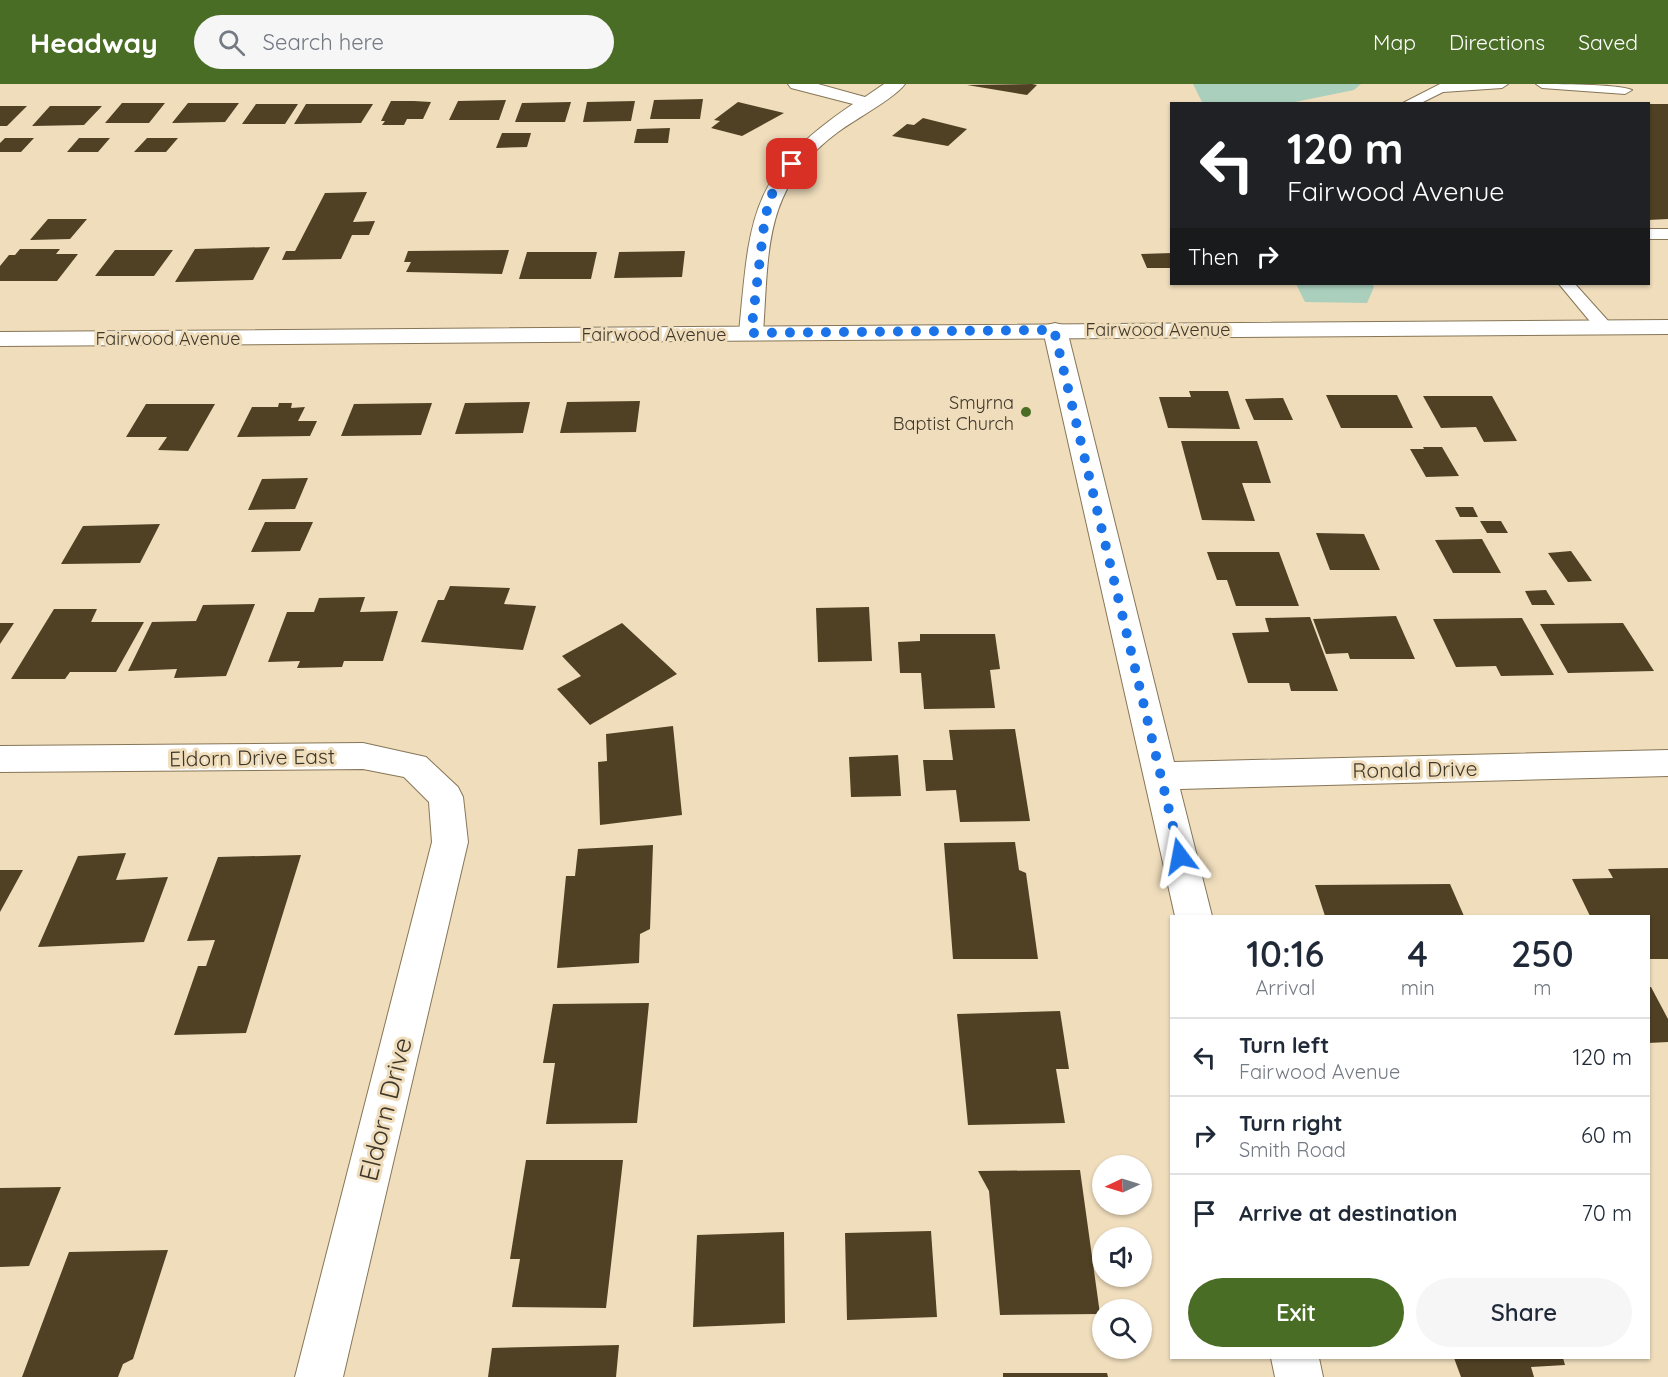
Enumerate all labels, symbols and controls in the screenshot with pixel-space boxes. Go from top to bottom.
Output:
search box [194,15,614,69]
text: Headway [30,25,158,60]
icon: search [215,26,248,59]
text: Search here [263,28,384,56]
text: Map [1373,29,1416,55]
text: Directions [1449,29,1545,55]
text: Saved [1578,29,1638,55]
text: 120 m [1287,122,1404,175]
icon: left [1188,126,1266,204]
pin [766,138,817,189]
icon: arrive [775,147,808,180]
text: Fairwood Avenue [1287,174,1505,208]
icon: right [1251,240,1284,273]
text: Then [1188,243,1239,271]
street label: Fairwood Avenue [1085,318,1231,341]
street label: Fairwood Avenue [581,323,727,346]
street label: Fairwood Avenue [95,327,241,350]
place label: Smyrna Baptist Church [893,391,1014,435]
marker: Smyrna Baptist Church [1019,405,1033,419]
street label: Eldorn Drive East [169,743,335,771]
street label: Ronald Drive [1352,755,1478,783]
position arrow [1148,824,1212,888]
text: 10:16 [1246,931,1324,976]
text: 4 [1407,931,1428,976]
text: 250 [1511,931,1574,976]
text: Arrival [1255,975,1315,1000]
text: min [1401,975,1435,1000]
text: m [1533,975,1551,1000]
text: Turn left [1239,1031,1329,1059]
street label: Eldorn Drive [351,1034,419,1184]
icon: left [1188,1041,1221,1074]
text: 120 m [1573,1043,1632,1071]
text: Fairwood Avenue [1239,1059,1400,1084]
text: Turn right [1239,1109,1343,1137]
icon: right [1188,1119,1221,1152]
text: 60 m [1581,1121,1632,1149]
text: Smith Road [1239,1137,1346,1162]
north arrow [1092,1155,1152,1215]
map controls [1092,1155,1152,1359]
icon: arrive [1188,1197,1221,1230]
text: Arrive at destination [1239,1199,1457,1227]
text: 70 m [1582,1199,1632,1227]
button: sound [1092,1227,1152,1287]
button: Exit [1188,1278,1404,1347]
button: Share [1416,1278,1632,1347]
button: search [1092,1299,1152,1359]

